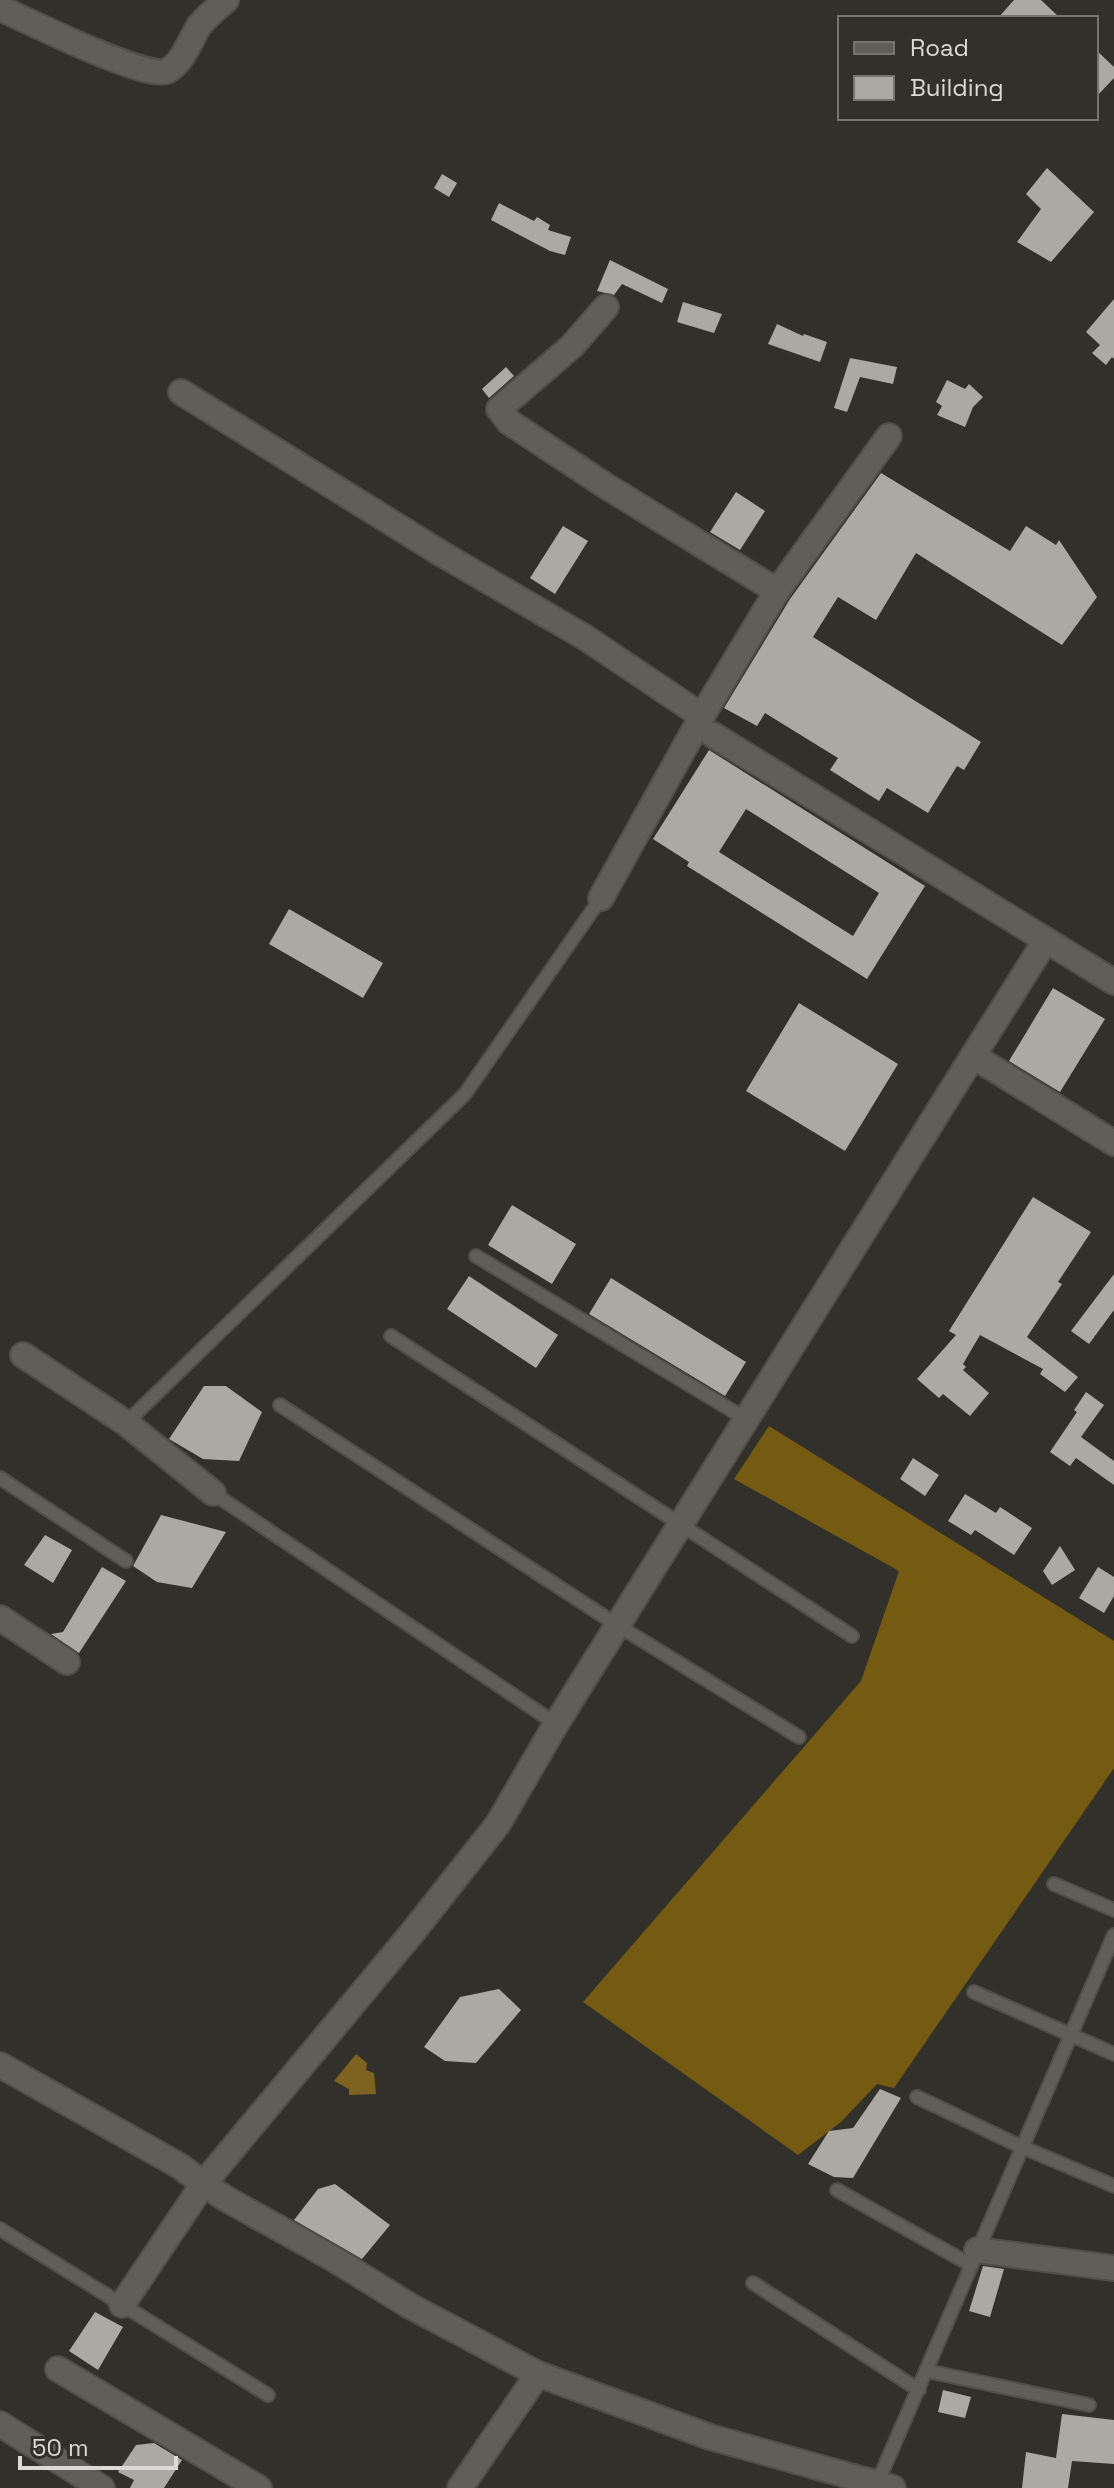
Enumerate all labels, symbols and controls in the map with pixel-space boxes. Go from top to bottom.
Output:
legend [838,16,1098,120]
text: Road [910,32,969,63]
text: Building [910,72,1004,103]
scale bar [20,2420,176,2470]
text: 50 m [32,2432,89,2463]

